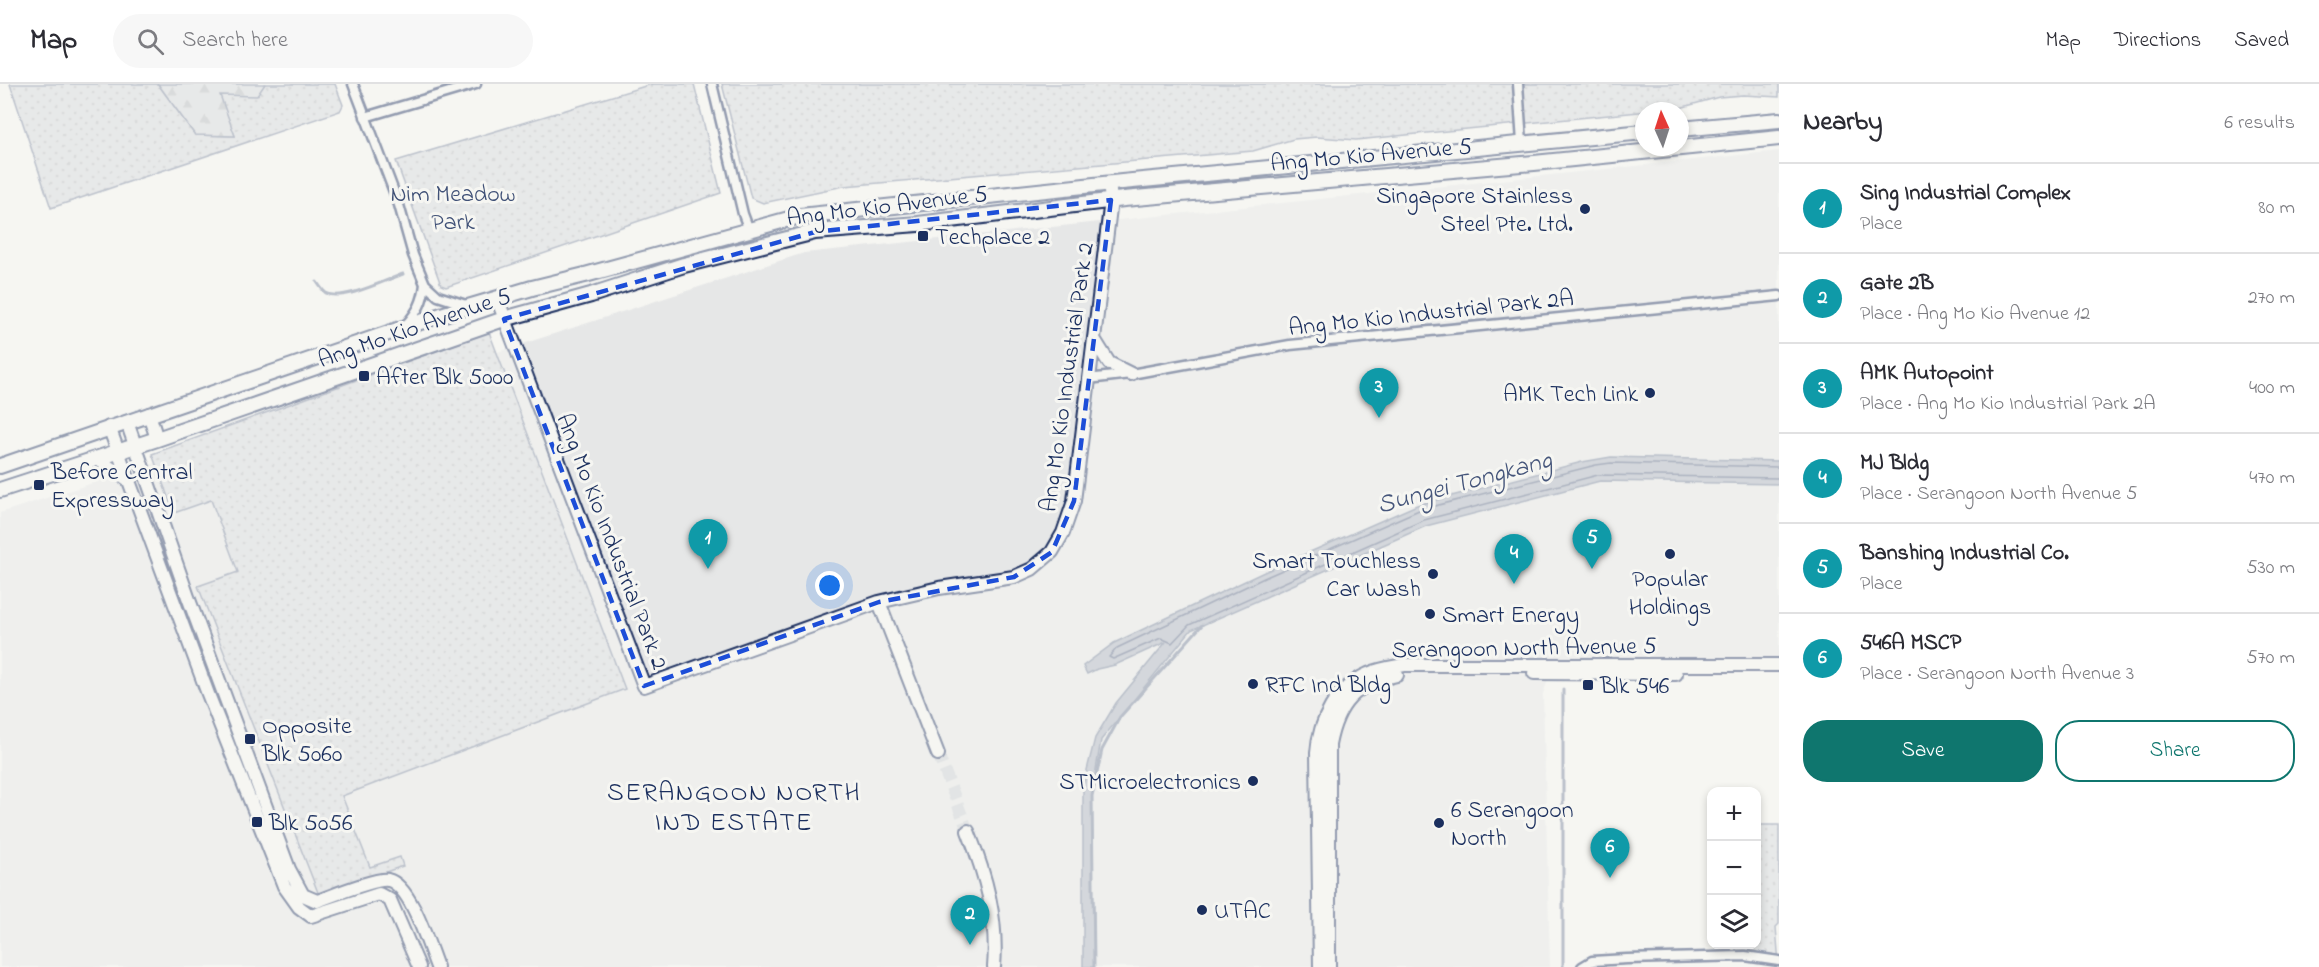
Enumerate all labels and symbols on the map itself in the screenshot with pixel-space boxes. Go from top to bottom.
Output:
north arrow [1635,102,1689,156]
street label: Ang Mo Kio Avenue 5 [1269,130,1474,183]
park label: Nim Meadow Park [390,178,516,241]
street label: Ang Mo Kio Avenue 5 [785,178,990,237]
place label: Singapore Stainless Steel Pte. Ltd. [1376,180,1573,243]
marker: Singapore Stainless Steel Pte. Ltd. [1578,202,1592,216]
place label: Techplace 2 [935,221,1050,256]
marker: Techplace 2 [916,229,930,243]
street label: Ang Mo Kio Industrial Park 2 [1032,240,1105,514]
street label: Ang Mo Kio Avenue 5 [313,280,516,379]
street label: Ang Mo Kio Industrial Park 2A [1287,282,1576,347]
place label: After Blk 5000 [376,361,513,396]
pin: 3 [1360,368,1398,418]
marker: After Blk 5000 [357,369,371,383]
place label: AMK Tech Link [1503,378,1638,413]
marker: AMK Tech Link [1643,386,1657,400]
street label: Ang Mo Kio Industrial Park 2 [546,409,676,675]
water label: Sungei Tongkang [1373,442,1558,525]
place label: Before Central Expressway [50,456,193,520]
marker: Before Central Expressway [32,478,46,492]
pin: 1 [688,520,728,569]
pin: 5 [1572,520,1612,569]
pin: 4 [1494,534,1534,584]
place label: Smart Touchless Car Wash [1252,545,1421,608]
marker: Popular Holdings [1663,547,1677,561]
place label: Popular Holdings [1629,563,1711,626]
marker: Smart Touchless Car Wash [1426,567,1440,581]
your location [815,571,844,600]
place label: Smart Energy [1442,599,1579,635]
marker: Smart Energy [1423,607,1437,621]
street label: Serangoon North Avenue 5 [1391,630,1657,669]
place label: RFC Ind Bldg [1265,669,1391,704]
place label: Blk 546 [1599,670,1670,705]
marker: RFC Ind Bldg [1246,677,1260,691]
marker: Blk 546 [1581,678,1595,692]
place label: Opposite Blk 5060 [261,710,352,773]
marker: Opposite Blk 5060 [243,732,257,746]
place label: STMicroelectronics [1059,766,1241,801]
marker: STMicroelectronics [1246,774,1260,788]
district label: SERANGOON NORTH IND ESTATE [607,775,861,843]
place label: 6 Serangoon North [1451,794,1574,857]
place label: Blk 5056 [268,807,353,842]
marker: Blk 5056 [250,815,264,829]
marker: 6 Serangoon North [1432,816,1446,830]
pin: 6 [1590,828,1630,878]
place label: UTAC [1214,895,1271,930]
pin: 2 [950,896,990,945]
marker: UTAC [1195,903,1209,917]

